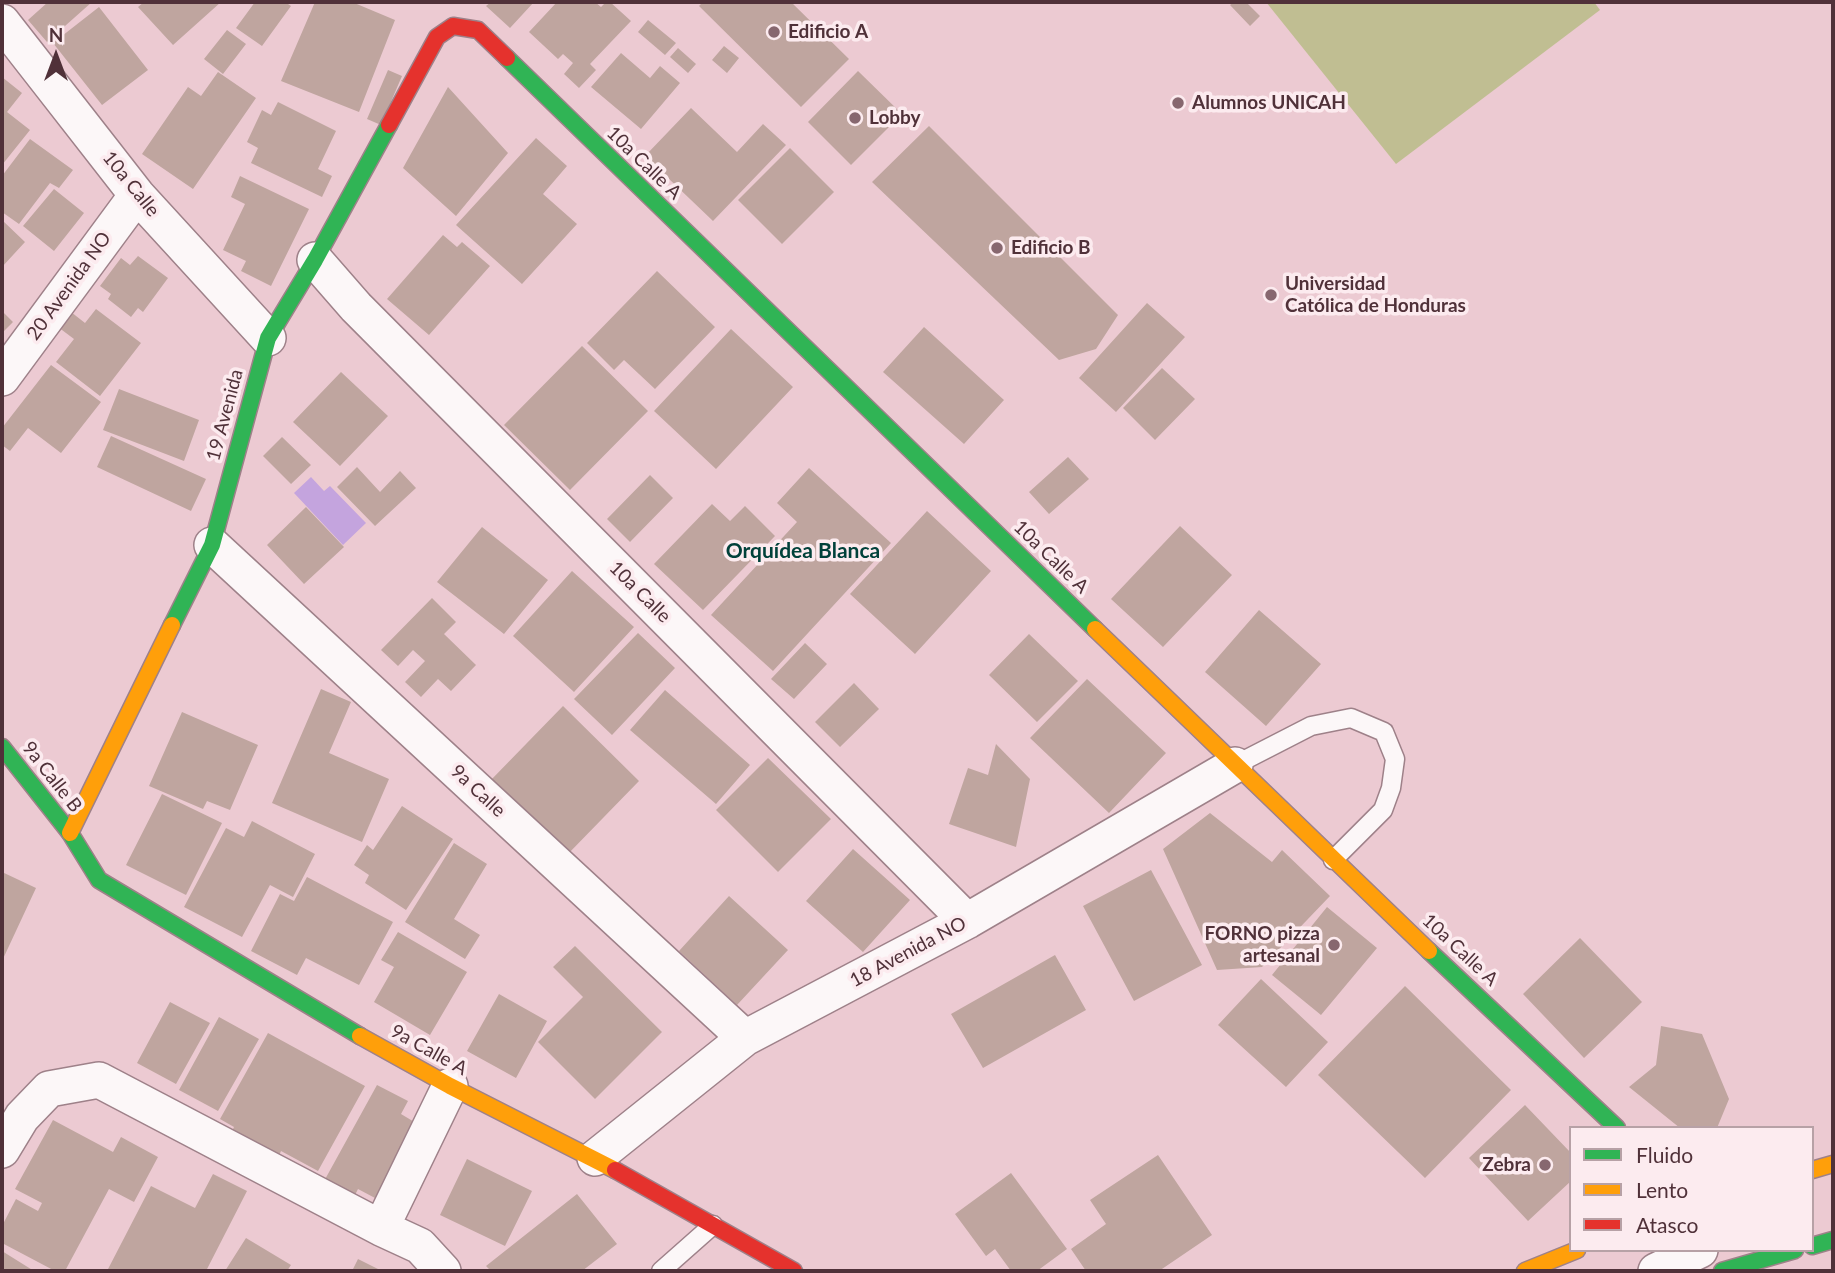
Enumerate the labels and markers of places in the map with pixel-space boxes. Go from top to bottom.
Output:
place label: Edificio A [788,21,868,43]
marker: Edificio A [766,24,782,40]
place label: Alumnos UNICAH [1192,92,1346,114]
marker: Alumnos UNICAH [1170,95,1186,111]
place label: Lobby [869,107,921,129]
marker: Lobby [847,110,863,126]
place label: Edificio B [1011,237,1091,259]
marker: Edificio B [989,240,1005,256]
place label: Universidad Católica de Honduras [1285,273,1466,317]
marker: Universidad Católica de Honduras [1263,287,1279,303]
place label: FORNO pizza artesanal [1204,923,1320,967]
marker: FORNO pizza artesanal [1326,937,1342,953]
place label: Zebra [1482,1154,1531,1176]
marker: Zebra [1537,1157,1553,1173]

